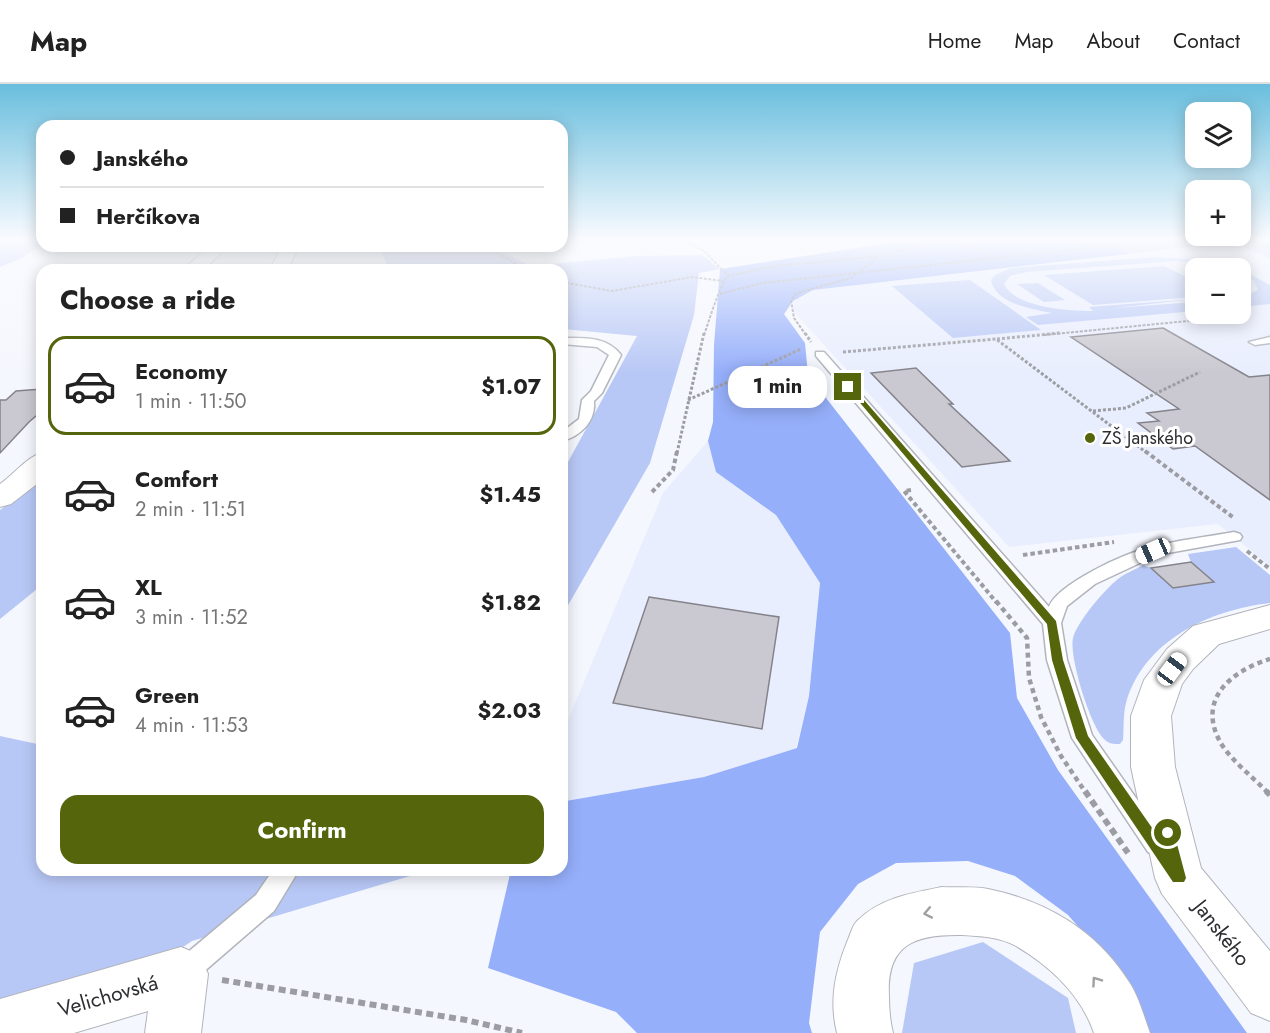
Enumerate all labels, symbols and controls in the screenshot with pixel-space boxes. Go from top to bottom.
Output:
text: Map [30,21,87,62]
text: Home [928,26,981,56]
text: Map [1014,26,1054,56]
text: About [1087,26,1140,56]
text: Contact [1173,26,1240,56]
map controls [1185,102,1251,324]
button: layers [1185,102,1251,168]
text: Janského [96,142,188,174]
button: + [1185,180,1251,246]
text: Herčíkova [96,200,200,232]
button: − [1185,258,1251,324]
text: Choose a ride [60,280,235,319]
text: Economy [135,355,227,387]
icon: car [63,359,117,413]
callout: 1 min [728,366,827,408]
text: $1.07 [481,370,541,402]
text: 1 min [753,372,802,401]
route end [834,373,861,400]
text: 1 min · 11:50 [135,387,247,416]
place label: ZŠ Janského [1102,425,1193,451]
marker: ZŠ Janského [1083,431,1097,445]
text: Comfort [135,463,218,495]
icon: car [63,467,117,521]
text: $1.45 [479,478,541,510]
text: 2 min · 11:51 [135,495,246,524]
car [1133,535,1173,567]
text: XL [135,571,162,603]
icon: car [63,575,117,629]
text: $1.82 [481,586,541,618]
text: 3 min · 11:52 [135,603,248,632]
car [1154,649,1190,689]
text: Green [135,679,199,711]
icon: car [63,683,117,737]
text: $2.03 [478,694,541,726]
text: 4 min · 11:53 [135,711,248,740]
button: Confirm [60,795,544,864]
route start [1154,819,1181,846]
street label: Janského [1185,891,1257,973]
one-way arrow [923,906,933,919]
street label: Velichovská [55,967,161,1025]
one-way arrow [1092,977,1103,988]

